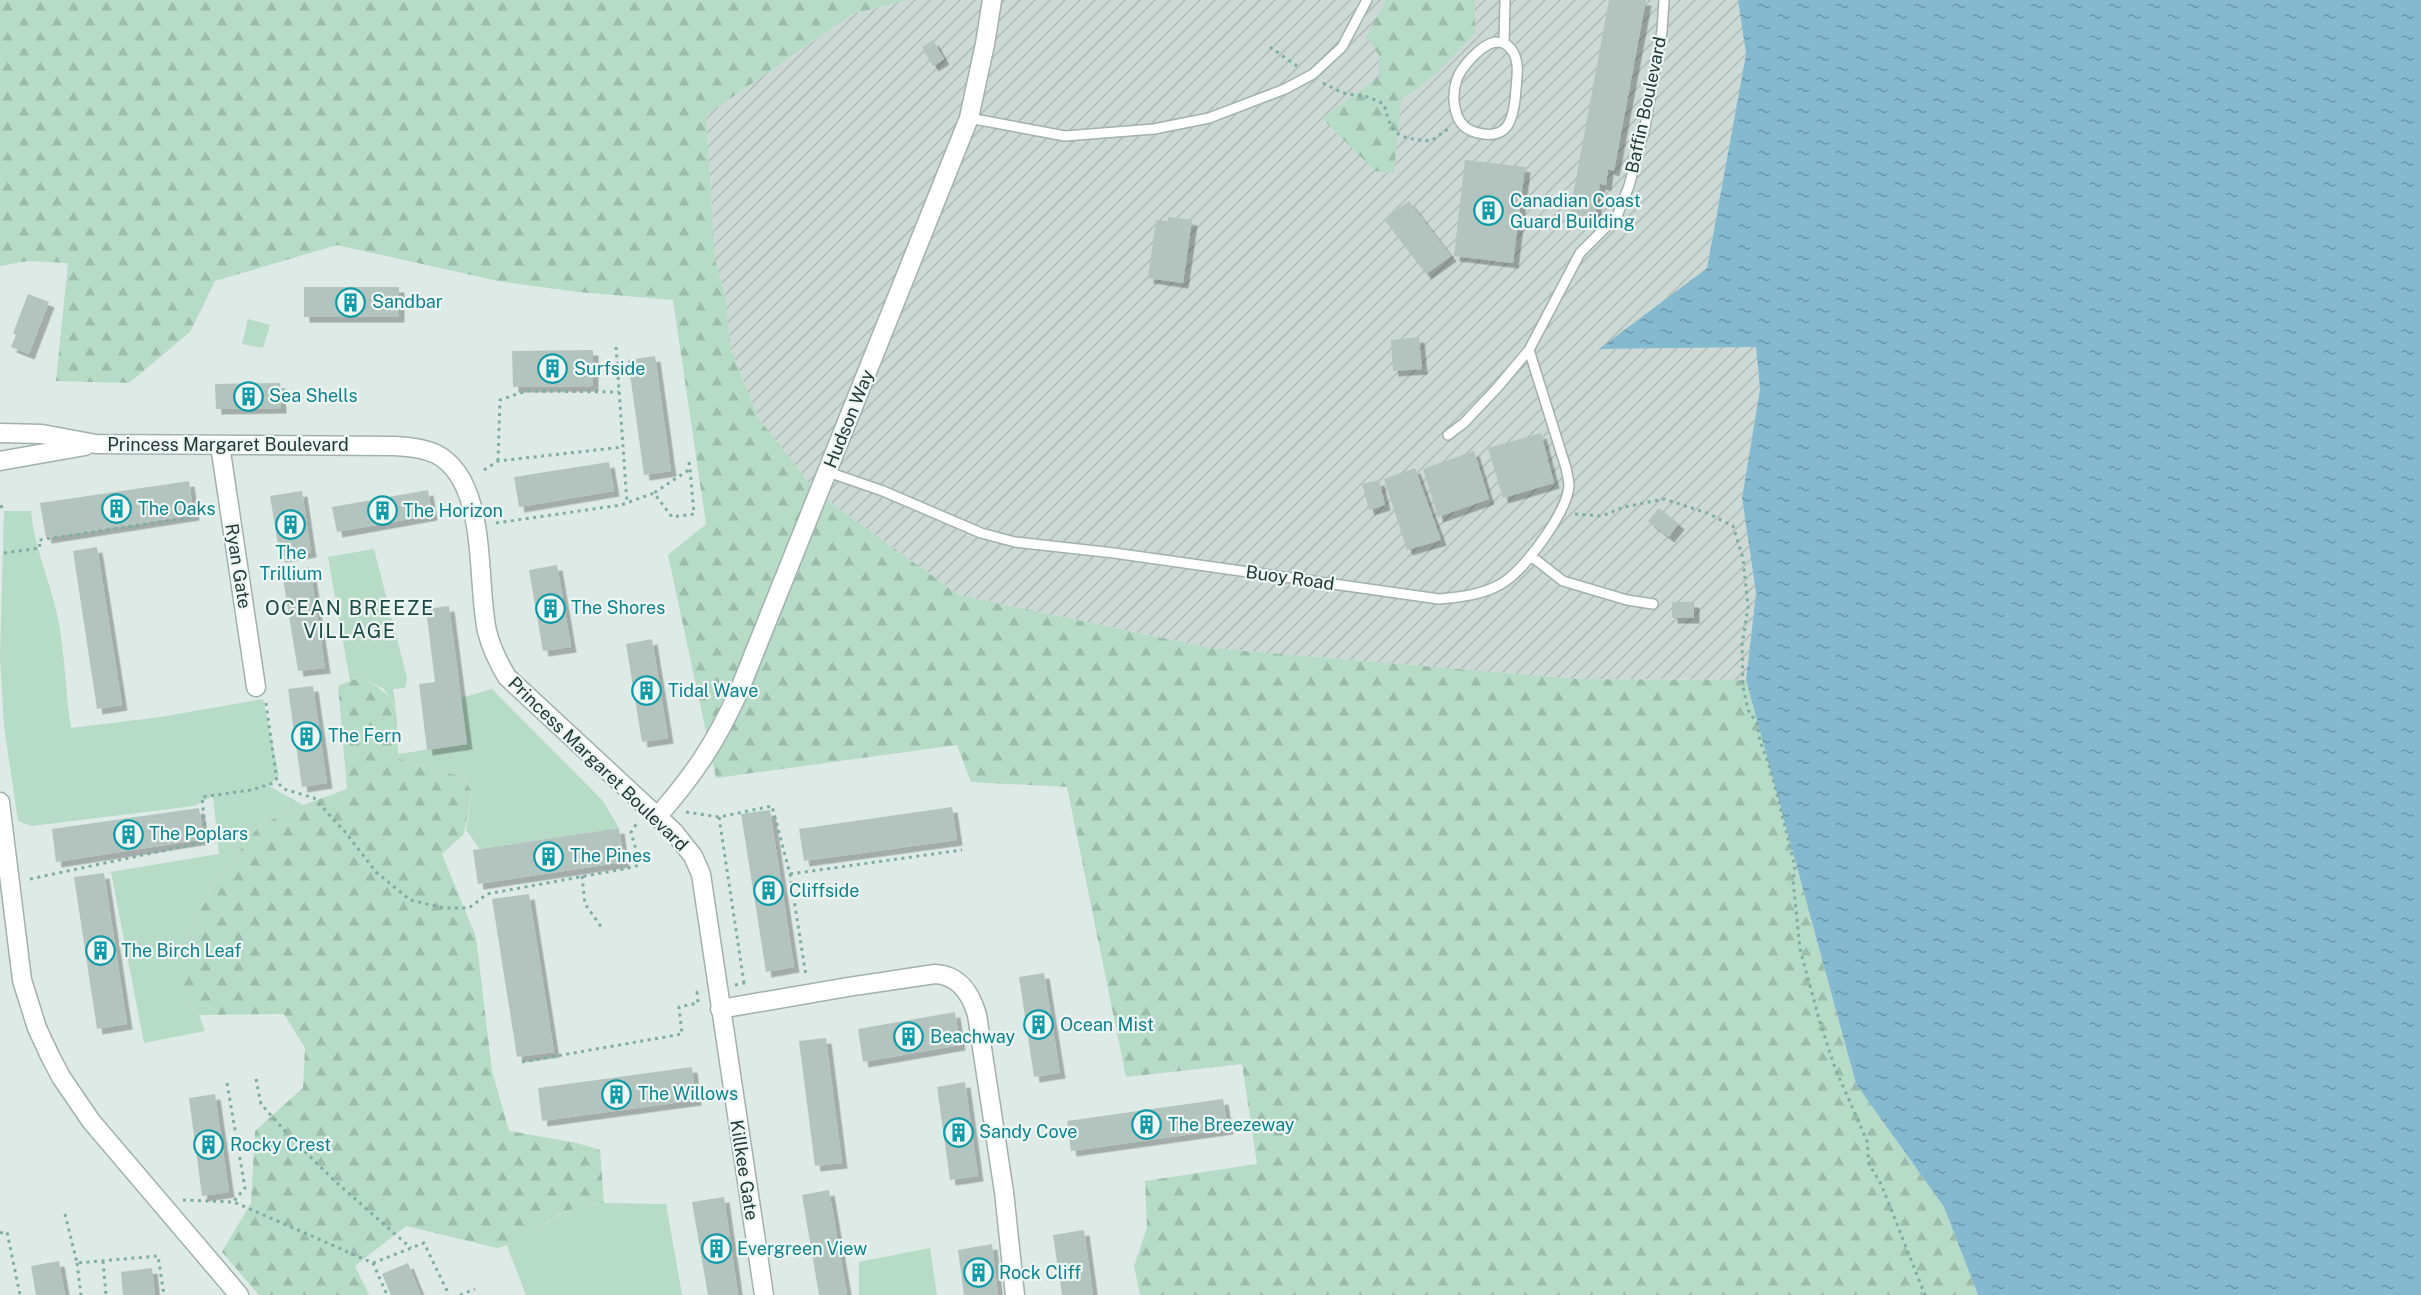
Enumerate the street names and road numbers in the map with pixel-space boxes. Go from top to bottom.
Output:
street label: Baffin Boulevard [1621,35,1670,175]
street label: Hudson Way [819,366,878,471]
street label: Princess Margaret Boulevard [107,434,349,455]
street label: Ryan Gate [221,522,256,610]
street label: Buoy Road [1244,561,1336,594]
street label: Princess Margaret Boulevard [504,672,693,855]
street label: Killkee Gate [726,1118,763,1222]

